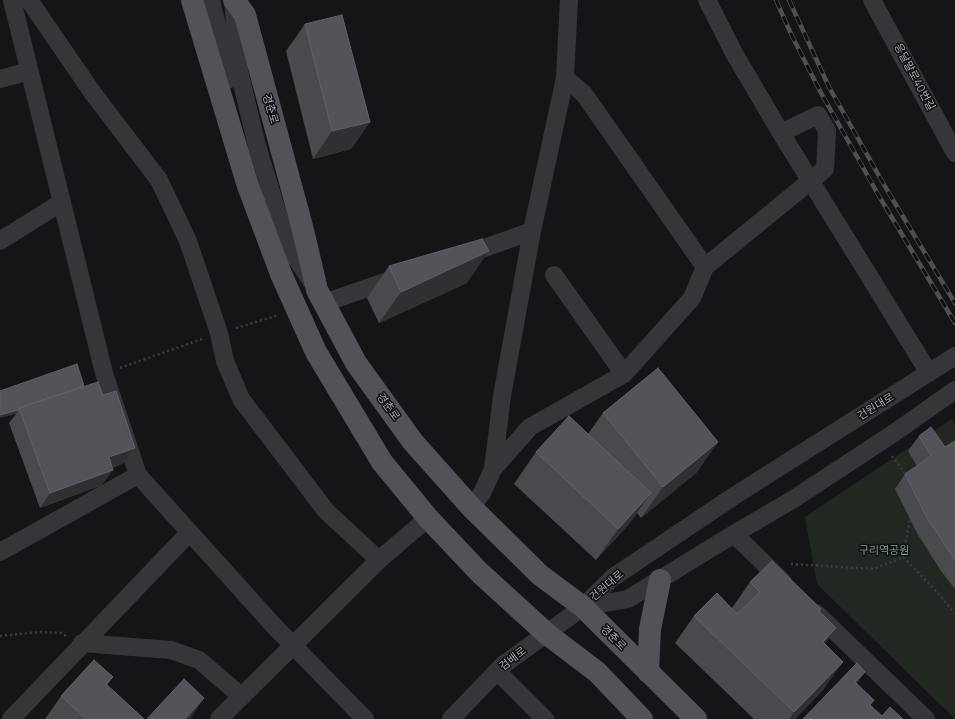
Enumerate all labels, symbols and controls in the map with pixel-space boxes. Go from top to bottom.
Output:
street label: 응달말로40번길 [891,41,937,113]
street label: 경춘로 [259,93,281,125]
street label: 경춘로 [374,391,402,423]
street label: 건원대로 [855,391,897,423]
park label: 구리역공원 [859,544,909,558]
street label: 건원대로 [587,568,627,604]
street label: 경춘로 [598,623,628,653]
street label: 검배로 [497,644,529,674]

